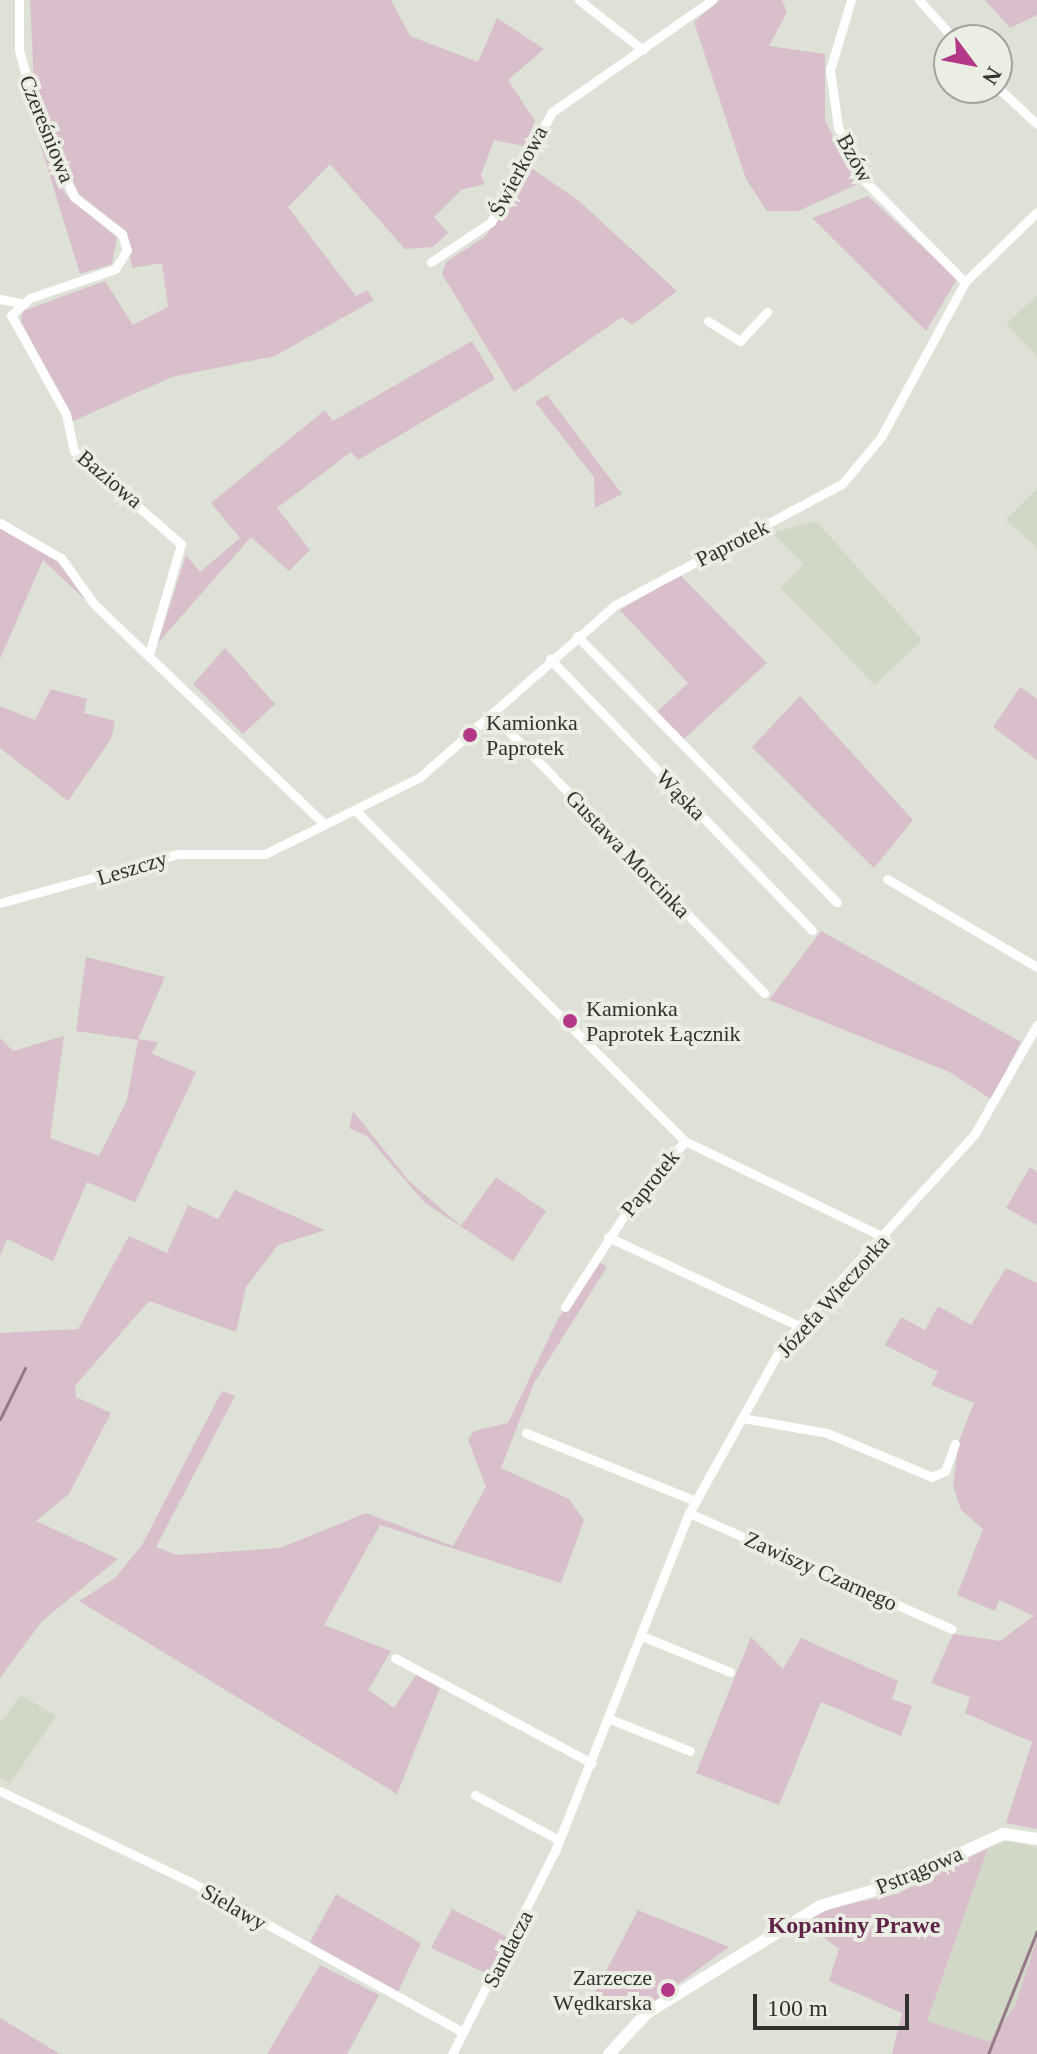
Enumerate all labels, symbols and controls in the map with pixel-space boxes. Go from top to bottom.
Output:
north arrow [933,24,1013,104]
text: N [977,63,1007,89]
street label: Czereśniowa [13,71,81,187]
street label: Świerkowa [483,121,553,221]
street label: Bzów [831,129,879,187]
street label: Baziowa [72,444,148,514]
street label: Paprotek [691,513,773,573]
place label: Kamionka Paprotek [486,709,578,760]
marker: Kamionka Paprotek [461,726,479,744]
street label: Wąska [651,764,711,826]
street label: Gustawa Morcinka [560,784,696,924]
street label: Leszczy [94,845,170,891]
place label: Kamionka Paprotek Łącznik [586,995,741,1046]
marker: Kamionka Paprotek Łącznik [561,1012,579,1030]
street label: Paprotek [615,1144,685,1222]
street label: Józefa Wieczorka [771,1229,895,1363]
street label: Zawiszy Czarnego [741,1526,901,1616]
street label: Pstrągowa [872,1840,966,1900]
street label: Sielawy [197,1878,271,1936]
street label: Sandacza [477,1906,539,1992]
district label: Kopaniny Prawe [768,1912,940,1940]
place label: Zarzecze Wędkarska [553,1964,652,2016]
scale bar [757,1978,913,2028]
marker: Zarzecze Wędkarska [659,1981,677,1999]
text: 100 m [767,1995,828,2021]

